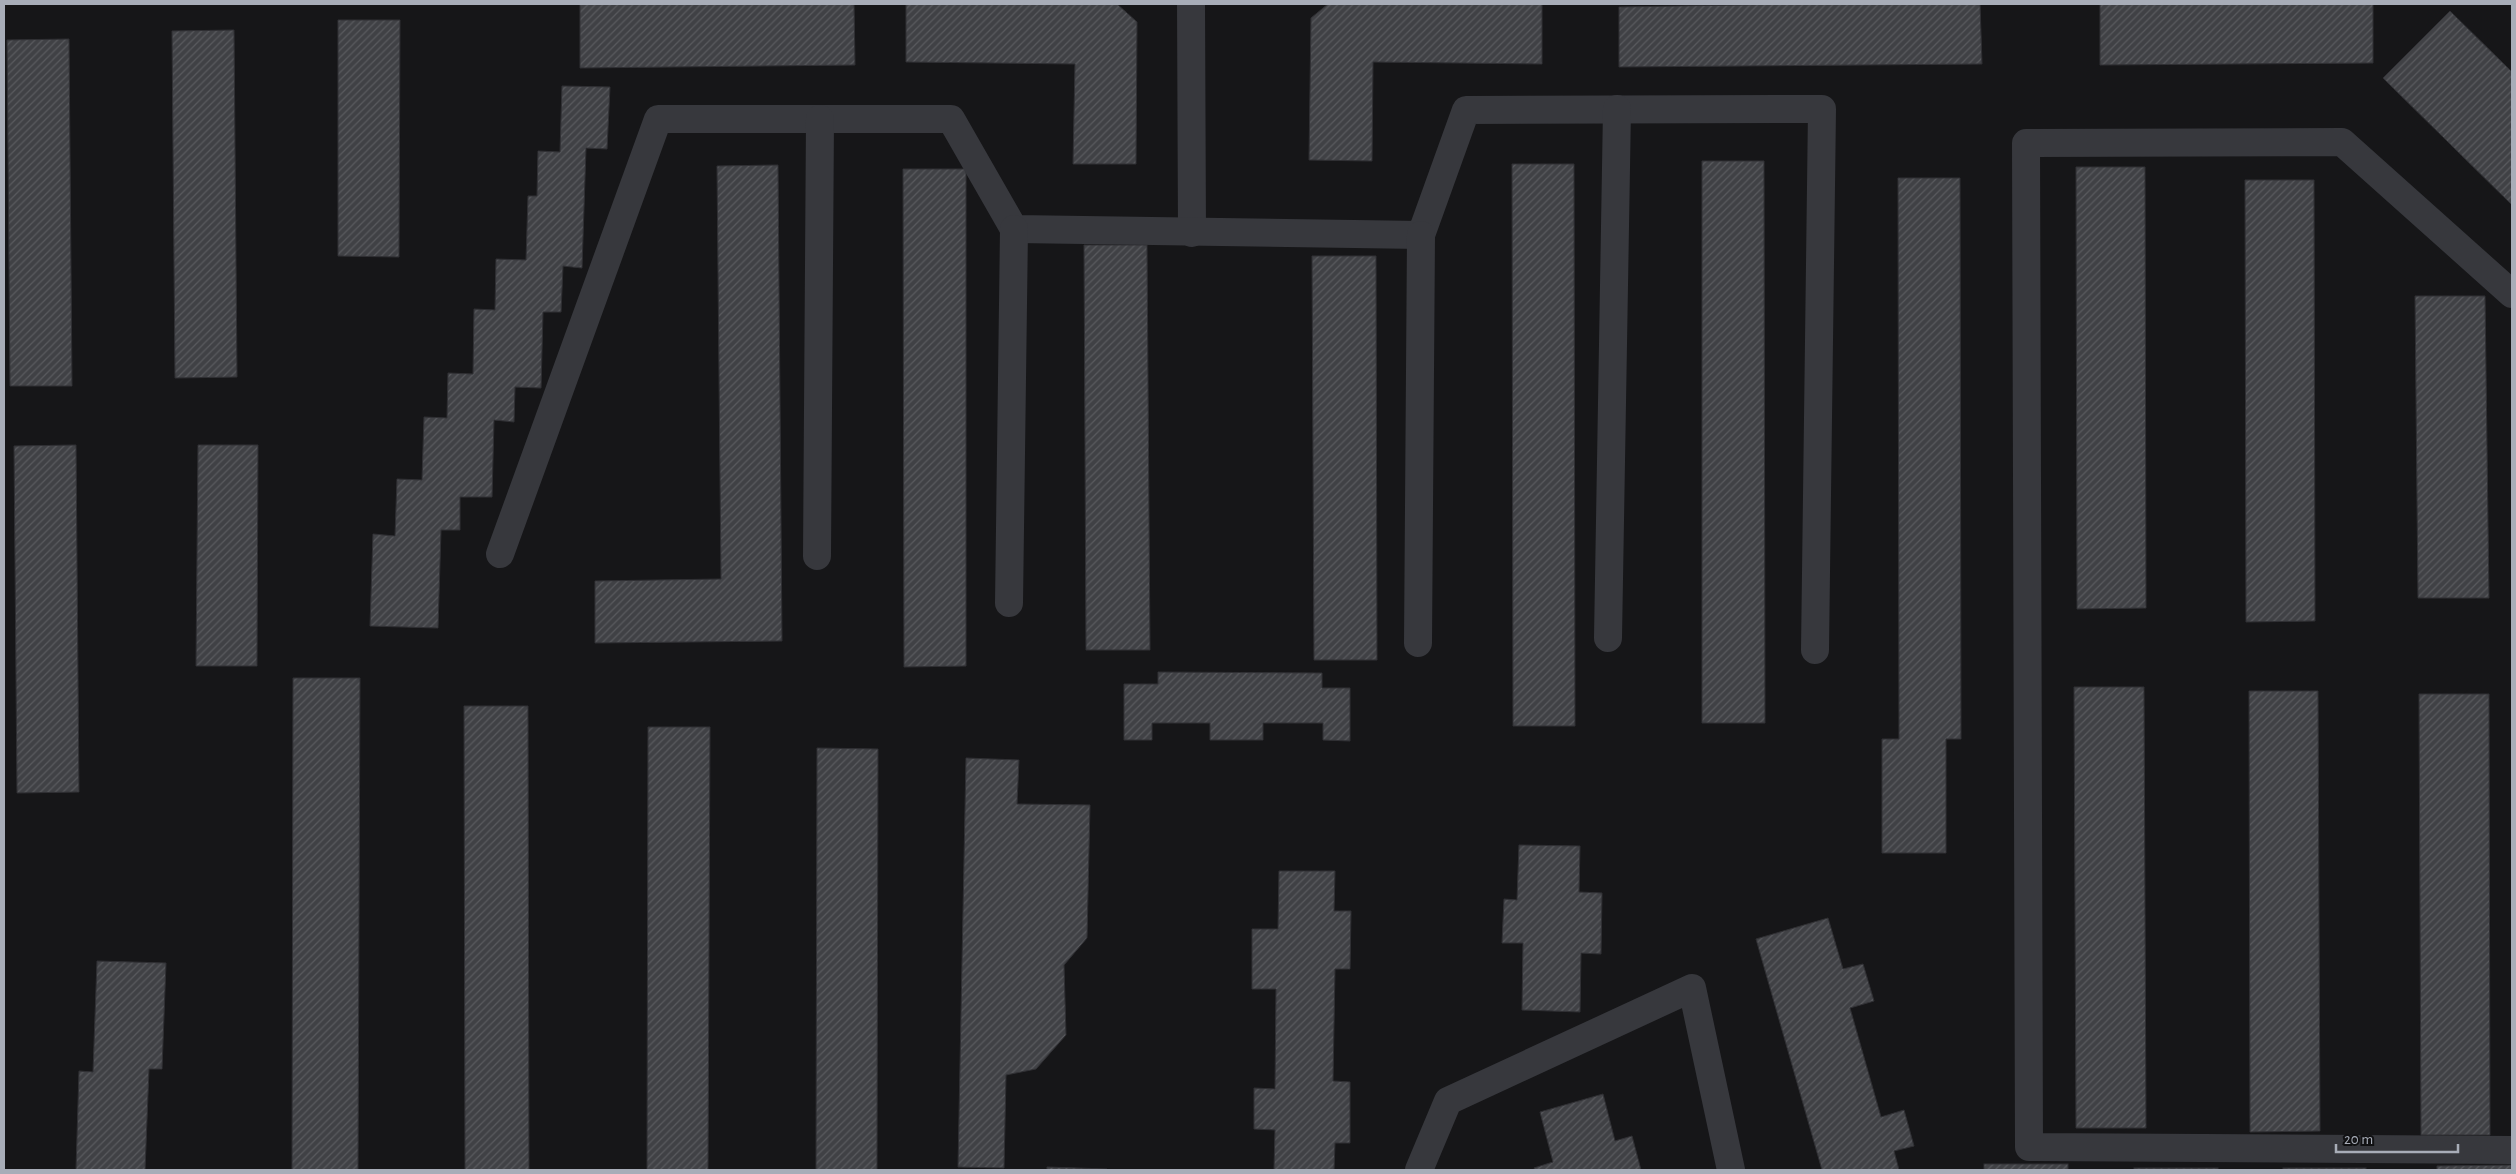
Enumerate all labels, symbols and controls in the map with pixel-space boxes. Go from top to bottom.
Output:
scale bar [2336,1122,2458,1154]
text: 20 m [2344,1132,2373,1147]

